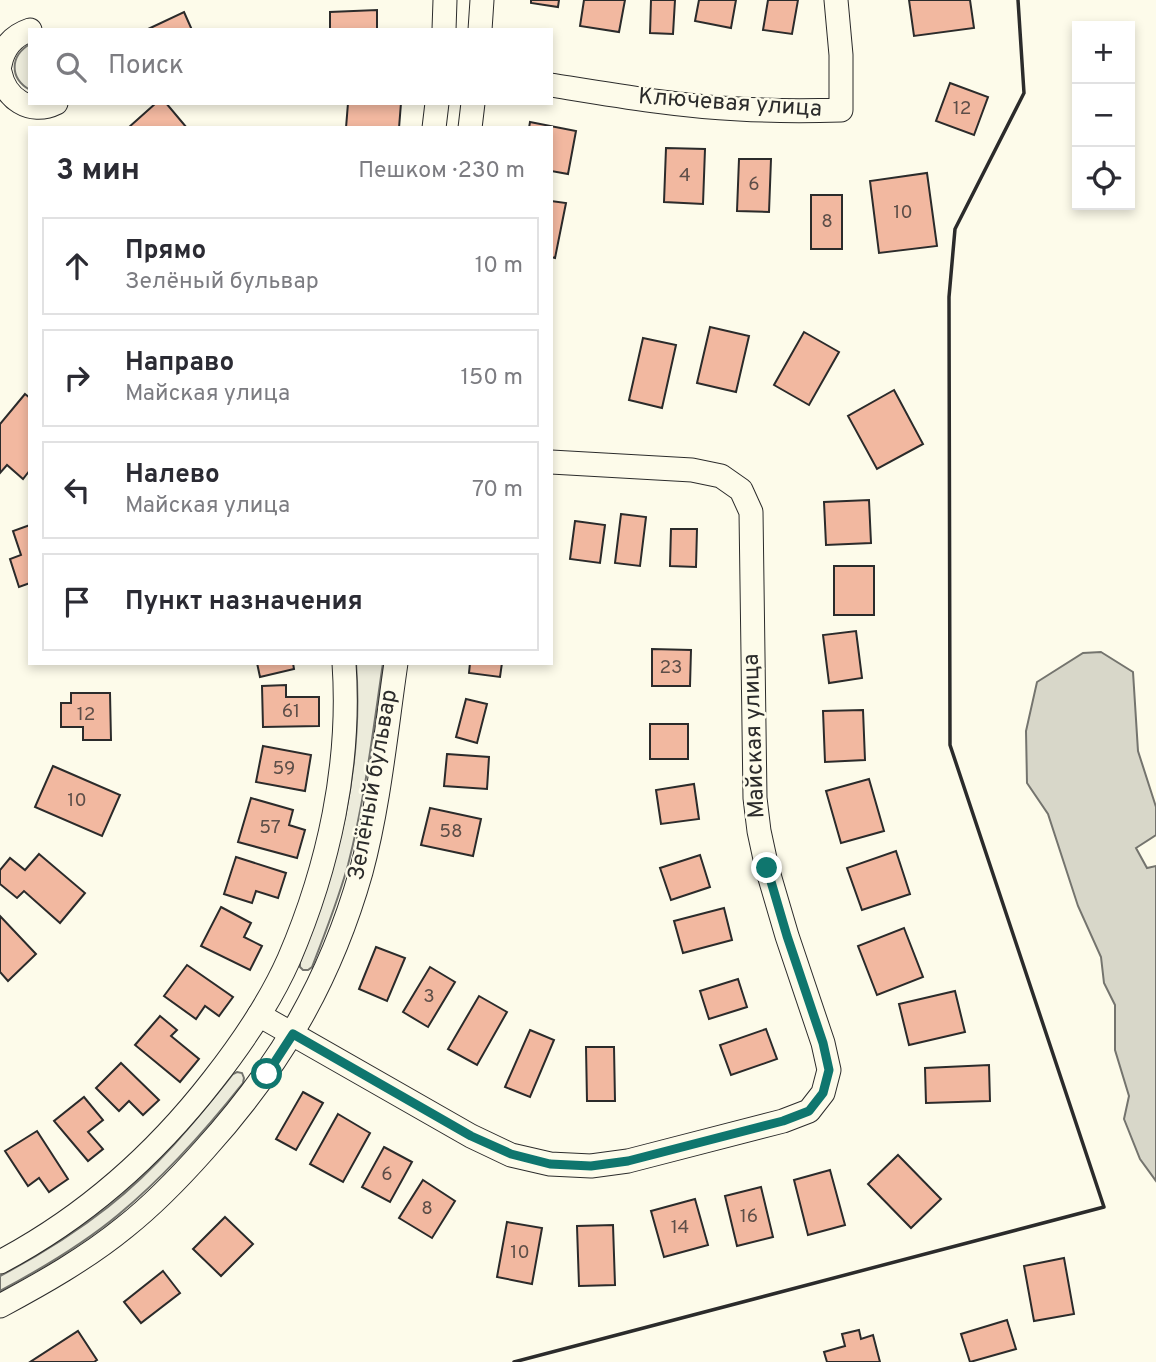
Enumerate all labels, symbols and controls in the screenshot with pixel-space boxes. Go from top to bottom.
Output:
map controls [1072,21,1135,210]
button: + [1072,21,1135,84]
search box [28,28,553,105]
icon: search [52,48,90,86]
text: Поиск [108,50,184,83]
street label: Ключевая улица [637,83,823,125]
button: − [1072,84,1135,147]
house number: 12 [953,97,971,121]
button: locate [1072,147,1135,210]
text: 3 мин [56,153,140,190]
text: Пешком · 230 m [358,157,525,186]
house number: 4 [679,164,691,188]
house number: 6 [748,173,760,197]
house number: 10 [893,201,913,225]
house number: 8 [821,210,833,234]
text: Прямо [125,235,206,268]
icon: ahead [58,247,96,285]
text: 10 m [475,252,523,281]
text: Зелёный бульвар [125,268,319,297]
text: Направо [125,347,234,380]
icon: right [58,359,96,397]
text: 150 m [461,364,523,393]
text: Майская улица [125,380,290,409]
text: Налево [125,459,220,492]
icon: left [58,471,96,509]
text: 70 m [472,476,523,505]
text: Майская улица [125,492,290,521]
icon: arrive [58,583,96,621]
text: Пункт назначения [125,586,363,619]
street label: Майская улица [738,653,772,819]
house number: 23 [659,656,683,680]
street label: Зелёный бульвар [343,687,405,883]
house number: 61 [282,700,300,724]
house number: 12 [77,703,95,727]
house number: 59 [273,757,295,781]
house number: 10 [67,789,87,813]
house number: 57 [259,816,281,840]
house number: 58 [439,820,463,844]
route end [751,852,782,883]
house number: 3 [423,985,435,1009]
route start [251,1058,282,1089]
house number: 6 [381,1163,393,1187]
house number: 8 [421,1197,433,1221]
house number: 16 [740,1205,758,1229]
house number: 14 [671,1216,689,1240]
house number: 10 [510,1241,530,1265]

